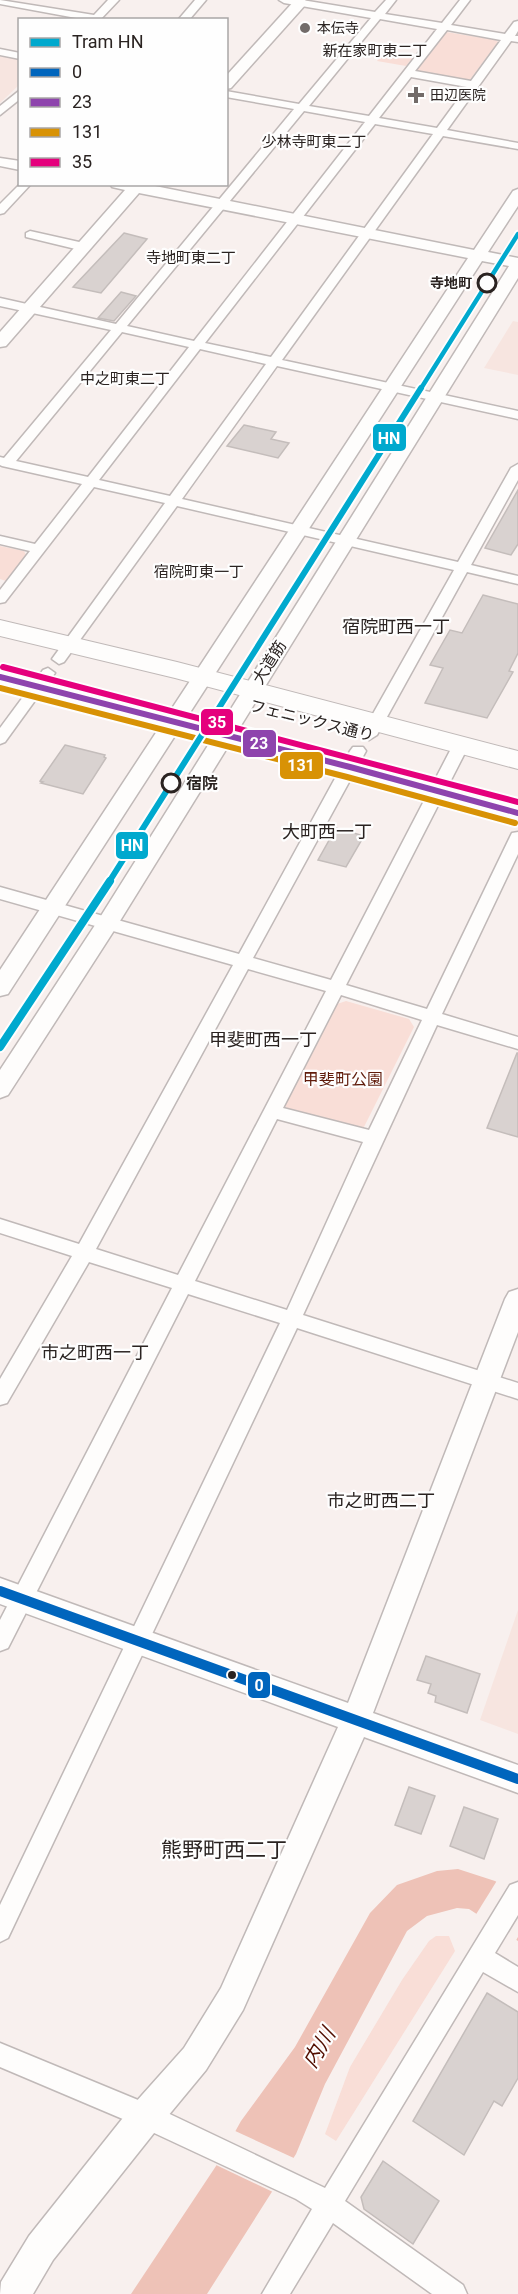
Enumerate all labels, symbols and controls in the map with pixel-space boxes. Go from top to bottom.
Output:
legend [18,18,228,186]
place label: 本伝寺 [317,20,359,36]
marker: 本伝寺 [298,21,312,35]
text: Tram HN [72,31,144,52]
district label: 新在家町東二丁 [322,42,428,60]
text: 0 [72,61,82,82]
marker: 田辺医院 [407,86,425,104]
place label: 田辺医院 [430,87,486,103]
text: 23 [72,91,92,112]
text: 131 [72,121,102,142]
district label: 少林寺町東二丁 [261,133,367,151]
text: 35 [72,151,92,172]
district label: 寺地町東二丁 [146,249,236,267]
marker: 寺地町 [477,273,497,293]
place label: 寺地町 [430,275,472,291]
district label: 中之町東二丁 [80,370,170,388]
line badge: HN [372,423,407,452]
text: HN [378,429,400,448]
district label: 宿院町東一丁 [154,563,244,581]
district label: 宿院町西一丁 [342,616,450,637]
street label: 大道筋 [249,637,290,688]
street label: フェニックス通り [248,696,376,745]
line badge: 35 [200,708,234,736]
text: 35 [208,713,226,732]
line badge: 23 [242,729,277,758]
text: 23 [250,734,268,753]
line badge: 131 [279,751,324,780]
text: 131 [287,756,315,775]
marker: 宿院 [161,773,181,793]
place label: 宿院 [186,774,218,793]
district label: 大町西一丁 [282,821,372,842]
line badge: HN [115,831,149,860]
text: HN [121,836,143,855]
district label: 甲斐町西一丁 [209,1029,317,1050]
park label: 甲斐町公園 [303,1070,383,1089]
district label: 市之町西一丁 [41,1342,149,1363]
district label: 市之町西二丁 [327,1490,435,1511]
unlabelled marker [226,1669,238,1681]
line badge: 0 [247,1671,271,1699]
text: 0 [254,1676,264,1695]
district label: 熊野町西二丁 [161,1838,287,1862]
water label: 内川 [298,2022,341,2072]

